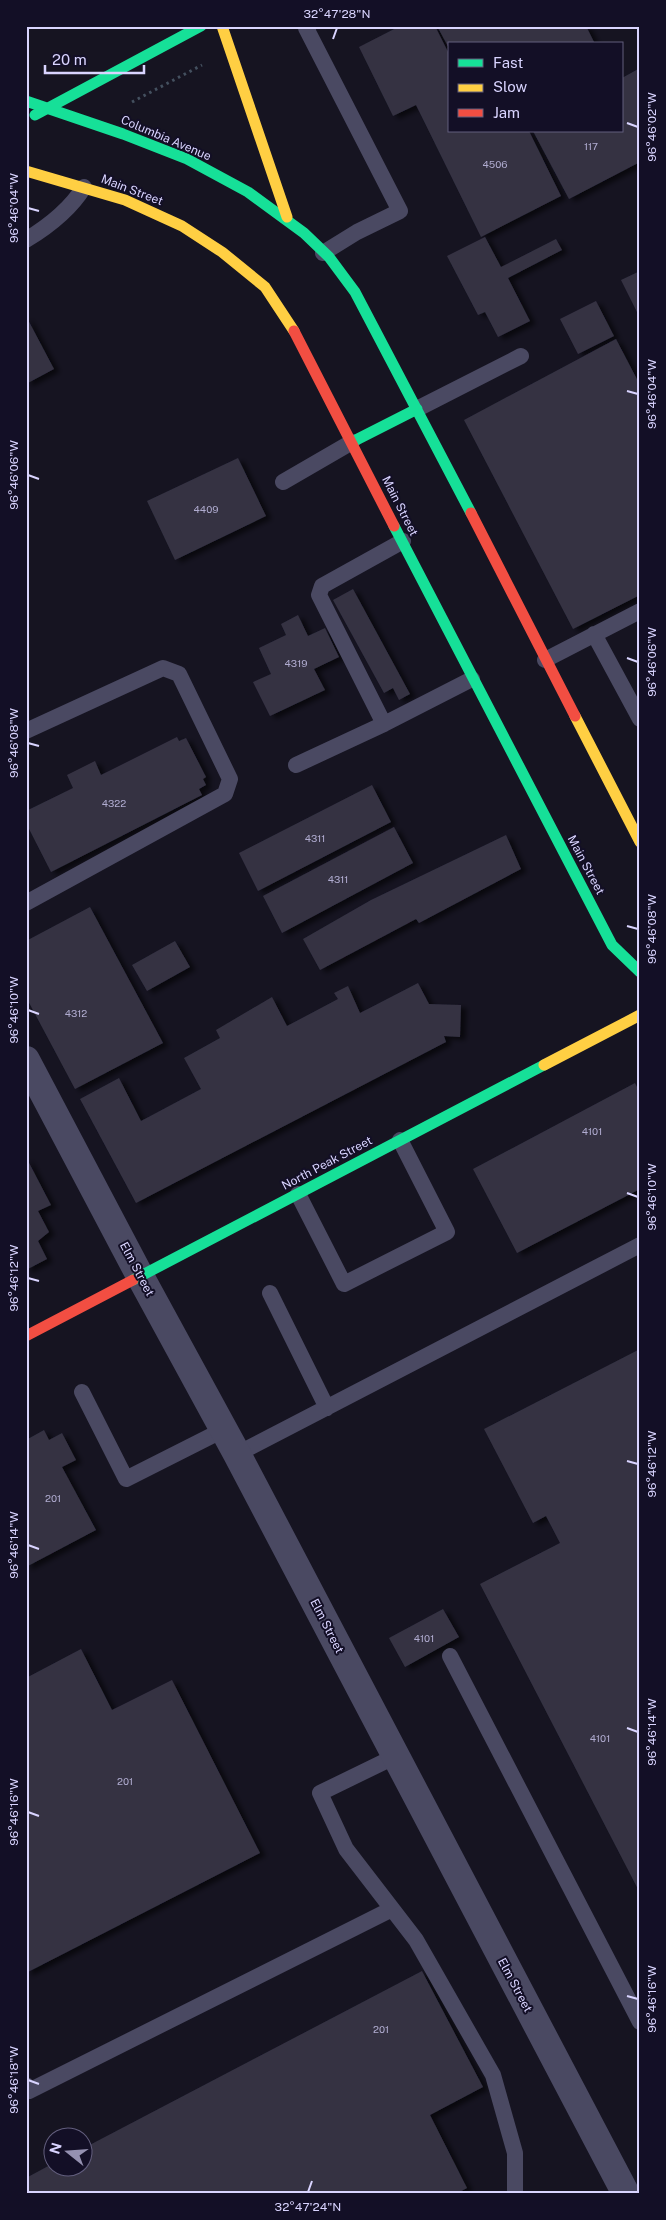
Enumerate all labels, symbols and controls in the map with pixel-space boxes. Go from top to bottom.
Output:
text: 32°47'28"N [303,7,371,21]
scale bar [45,42,144,74]
legend [448,42,624,132]
text: 20 m [52,51,87,68]
text: Fast [493,54,523,71]
text: Slow [493,78,528,95]
text: 96°46'02"W [645,92,659,162]
text: Jam [493,104,520,121]
street label: Columbia Avenue [119,113,213,163]
house number: 117 [584,140,598,152]
house number: 4506 [483,158,507,170]
street label: Main Street [99,172,165,208]
text: 96°46'04"W [7,173,21,243]
text: 96°46'04"W [645,359,659,429]
text: 96°46'06"W [7,440,21,510]
street label: Main Street [379,474,421,538]
house number: 4409 [194,503,218,515]
text: 96°46'06"W [645,627,659,697]
house number: 4319 [285,657,307,669]
text: 96°46'08"W [7,707,21,778]
house number: 4322 [102,797,126,809]
house number: 4311 [305,832,325,844]
street label: Main Street [565,833,608,897]
house number: 4311 [328,873,348,885]
text: 96°46'08"W [645,893,659,964]
text: 96°46'10"W [7,976,21,1044]
house number: 4312 [65,1007,87,1019]
house number: 4101 [582,1125,602,1137]
street label: North Peak Street [279,1133,375,1193]
text: 96°46'10"W [645,1163,659,1231]
street label: Elm Street [117,1240,157,1299]
text: 96°46'12"W [7,1244,21,1312]
text: 96°46'12"W [645,1430,659,1498]
house number: 201 [45,1492,61,1504]
text: 96°46'14"W [7,1511,21,1579]
street label: Elm Street [307,1596,347,1656]
house number: 4101 [414,1632,434,1644]
text: 96°46'14"W [645,1698,659,1766]
house number: 4101 [590,1732,610,1744]
house number: 201 [117,1775,133,1787]
text: 96°46'16"W [7,1778,21,1846]
street label: Elm Street [495,1956,535,2015]
text: 96°46'16"W [645,1965,659,2033]
house number: 201 [373,2023,389,2035]
text: 96°46'18"W [7,2046,21,2114]
north arrow [42,2128,92,2178]
text: N [46,2141,65,2156]
text: 32°47'24"N [275,2200,341,2214]

